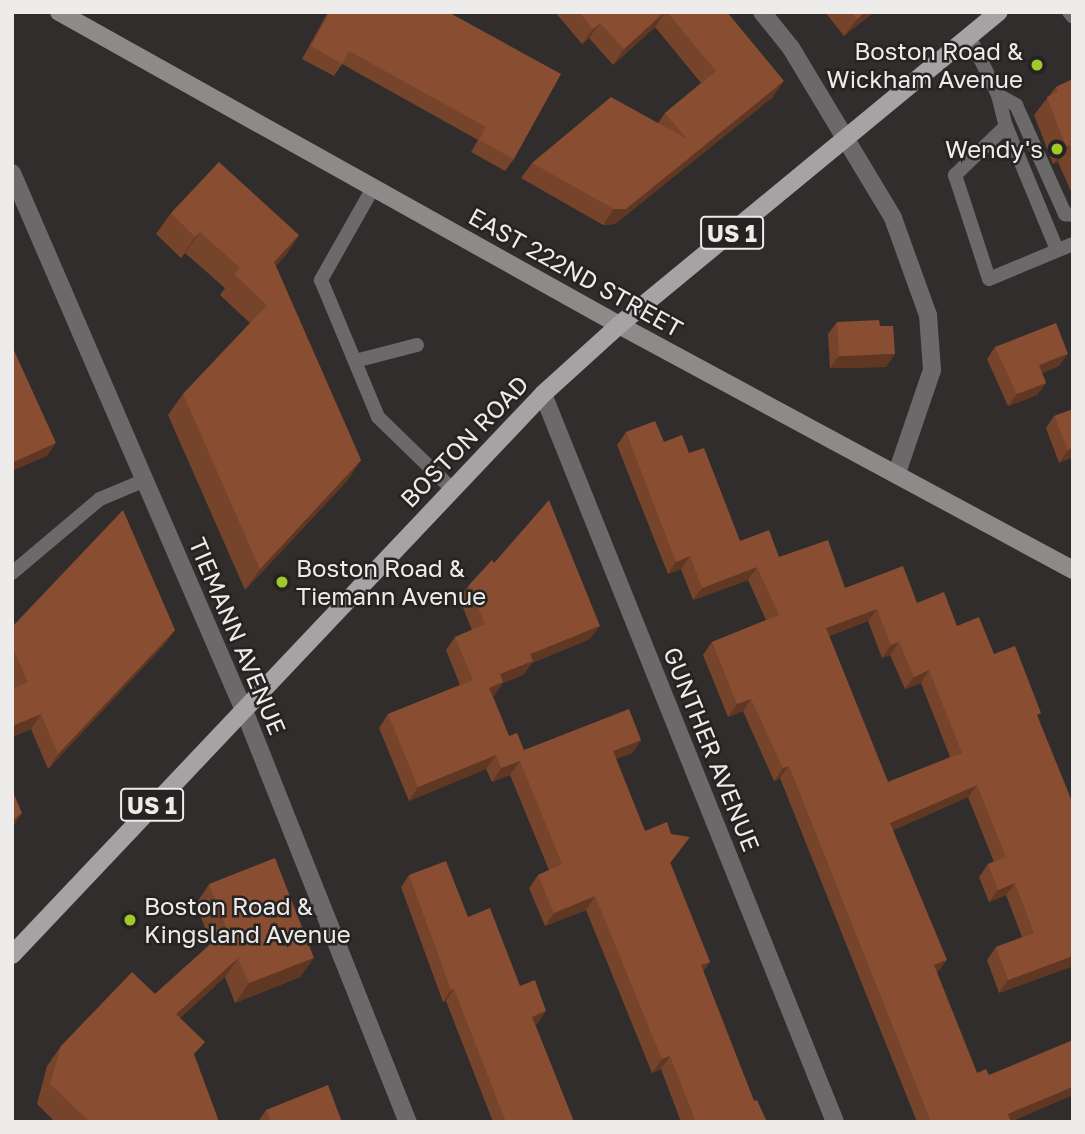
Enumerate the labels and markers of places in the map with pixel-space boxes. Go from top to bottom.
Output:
place label: Boston Road & Wickham Avenue [827,37,1023,93]
marker: Boston Road & Wickham Avenue [1029,57,1045,73]
place label: Wendy's [945,135,1043,163]
marker: Wendy's [1049,141,1065,157]
place label: Boston Road & Tiemann Avenue [296,554,486,610]
marker: Boston Road & Tiemann Avenue [274,574,290,590]
place label: Boston Road & Kingsland Avenue [144,892,351,948]
marker: Boston Road & Kingsland Avenue [122,912,138,928]

